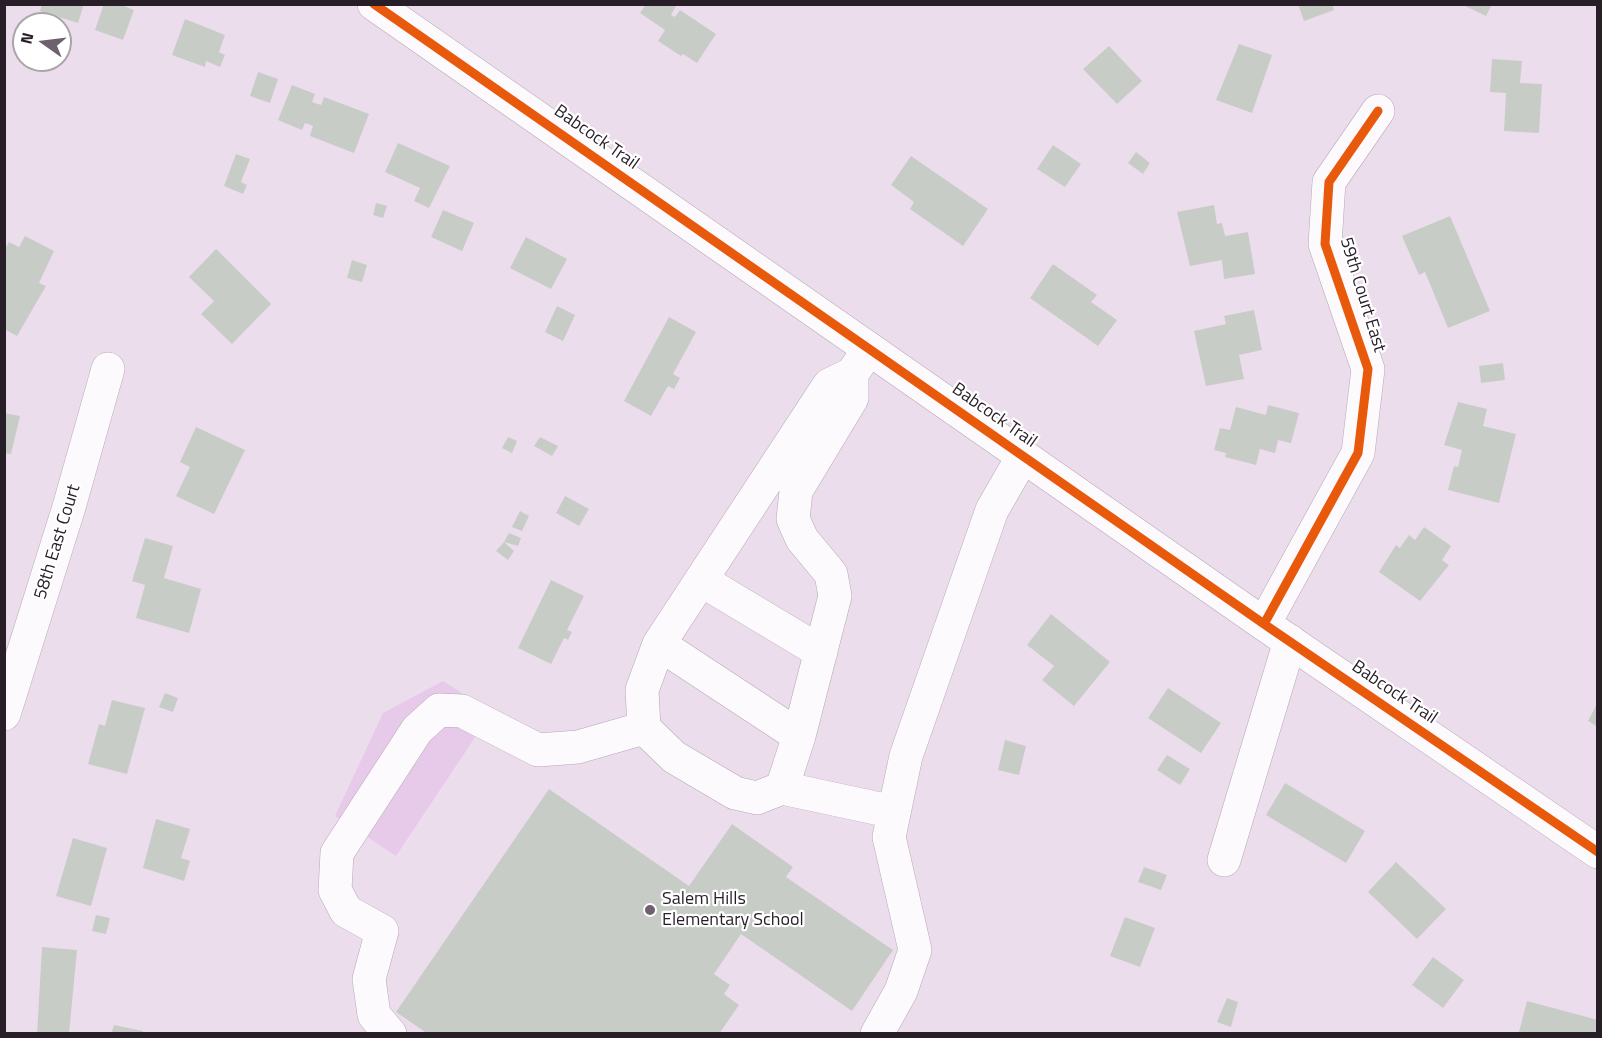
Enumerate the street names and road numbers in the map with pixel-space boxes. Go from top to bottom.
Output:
street label: Babcock Trail [549,101,643,175]
street label: 59th Court East [1334,235,1390,355]
street label: Babcock Trail [947,379,1041,453]
street label: 58th East Court [30,482,86,602]
street label: Babcock Trail [1347,657,1441,729]

